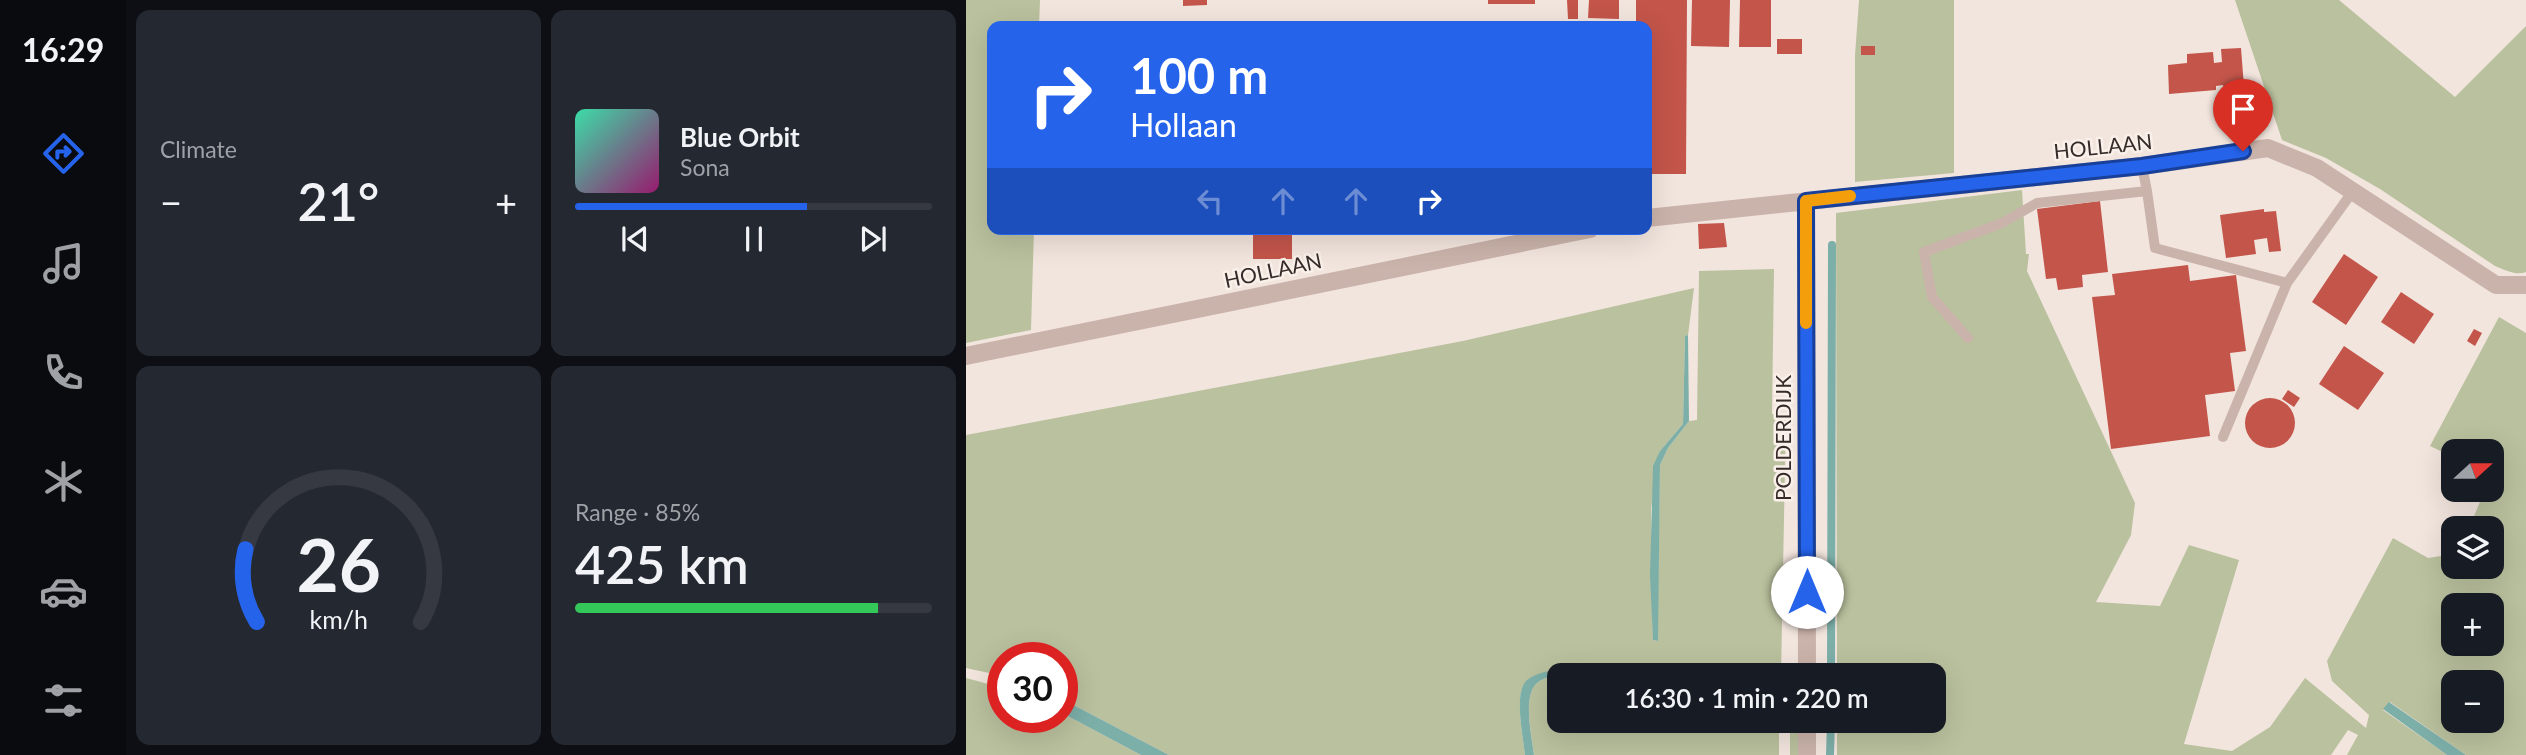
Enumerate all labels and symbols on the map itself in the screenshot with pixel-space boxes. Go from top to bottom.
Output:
pin [2213,79,2273,151]
street label: HOLLAAN [2052,128,2153,163]
street label: HOLLAAN [1222,247,1324,292]
street label: POLDERDIJK [1770,375,1795,501]
north arrow [2441,439,2504,502]
position arrow [1770,555,1844,629]
speed limit sign: 30 [987,642,1078,733]

